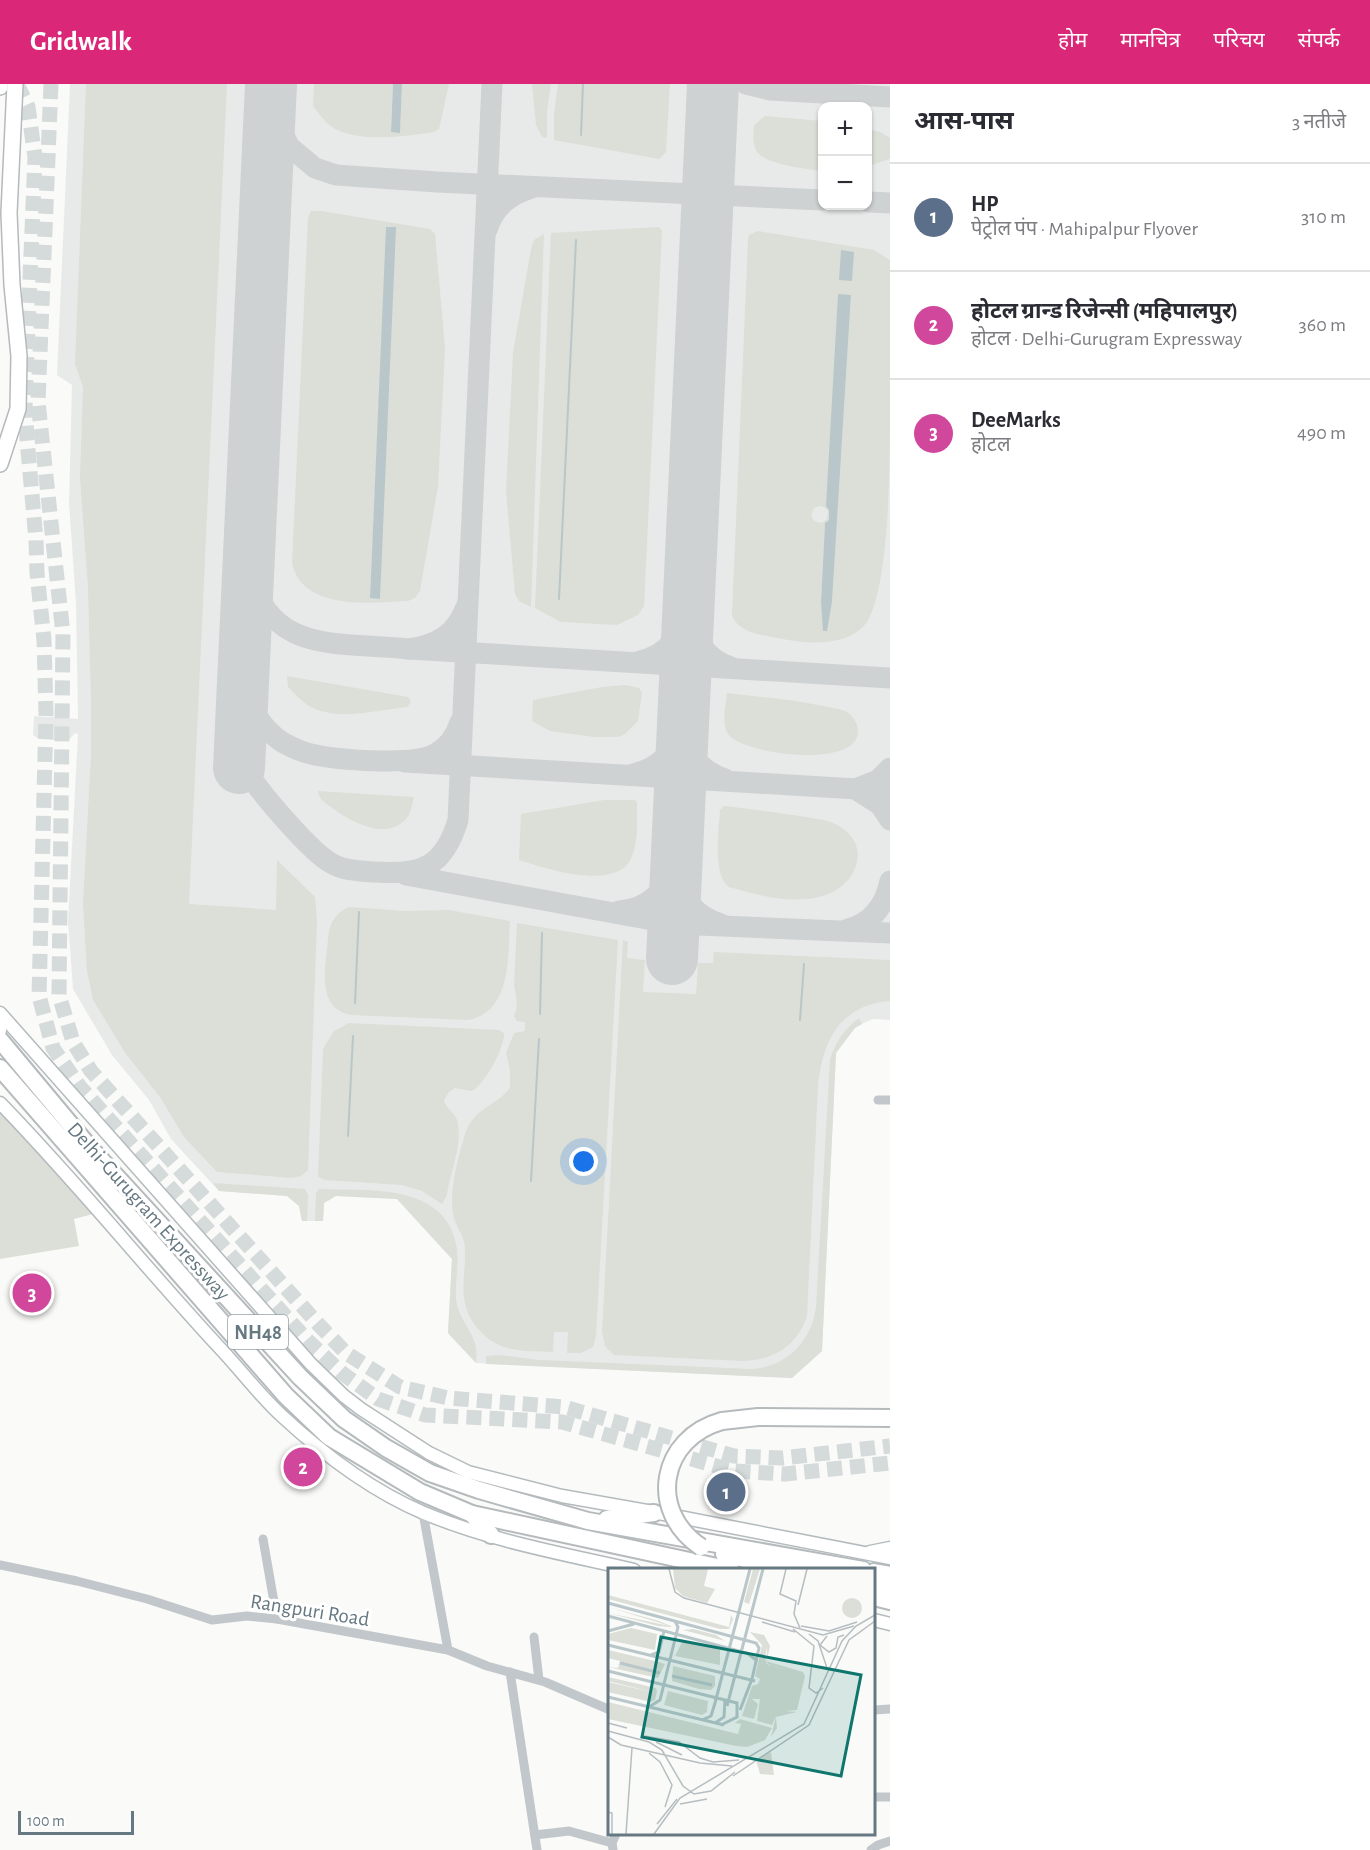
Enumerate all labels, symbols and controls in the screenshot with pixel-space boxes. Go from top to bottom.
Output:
text: Gridwalk [30,28,132,56]
text: होम [1058,30,1087,51]
text: मानचित्र [1120,30,1180,51]
text: परिचय [1213,30,1265,51]
text: संपर्क [1298,30,1340,51]
map controls [818,102,872,210]
button: + [818,102,872,156]
text: आस-पास [914,108,1014,134]
text: 3 नतीजे [1292,112,1346,132]
button: − [818,156,872,210]
text: HP [971,193,998,215]
text: 1 [930,207,937,227]
text: 310 m [1301,207,1346,227]
text: पेट्रोल पंप · Mahipalpur Flyover [971,219,1198,239]
text: होटल ग्रान्ड रिजेन्सी (महिपालपुर) [971,300,1238,322]
text: 2 [929,315,938,335]
text: 360 m [1299,315,1346,335]
text: होटल · Delhi-Gurugram Expressway [971,329,1242,349]
text: DeeMarks [971,409,1061,431]
text: 3 [929,423,938,443]
text: 490 m [1297,423,1346,443]
text: होटल [971,435,1010,455]
street label: Delhi-Gurugram Expressway [63,1118,234,1304]
your location [569,1147,598,1176]
pin: 3 [12,1270,51,1316]
road number: NH48 [228,1315,288,1349]
pin: 2 [284,1444,322,1490]
pin: 1 [706,1470,746,1514]
inset map [608,1568,875,1835]
street label: Rangpuri Road [249,1591,371,1630]
scale bar [18,1808,134,1836]
text: 100 m [27,1813,65,1829]

